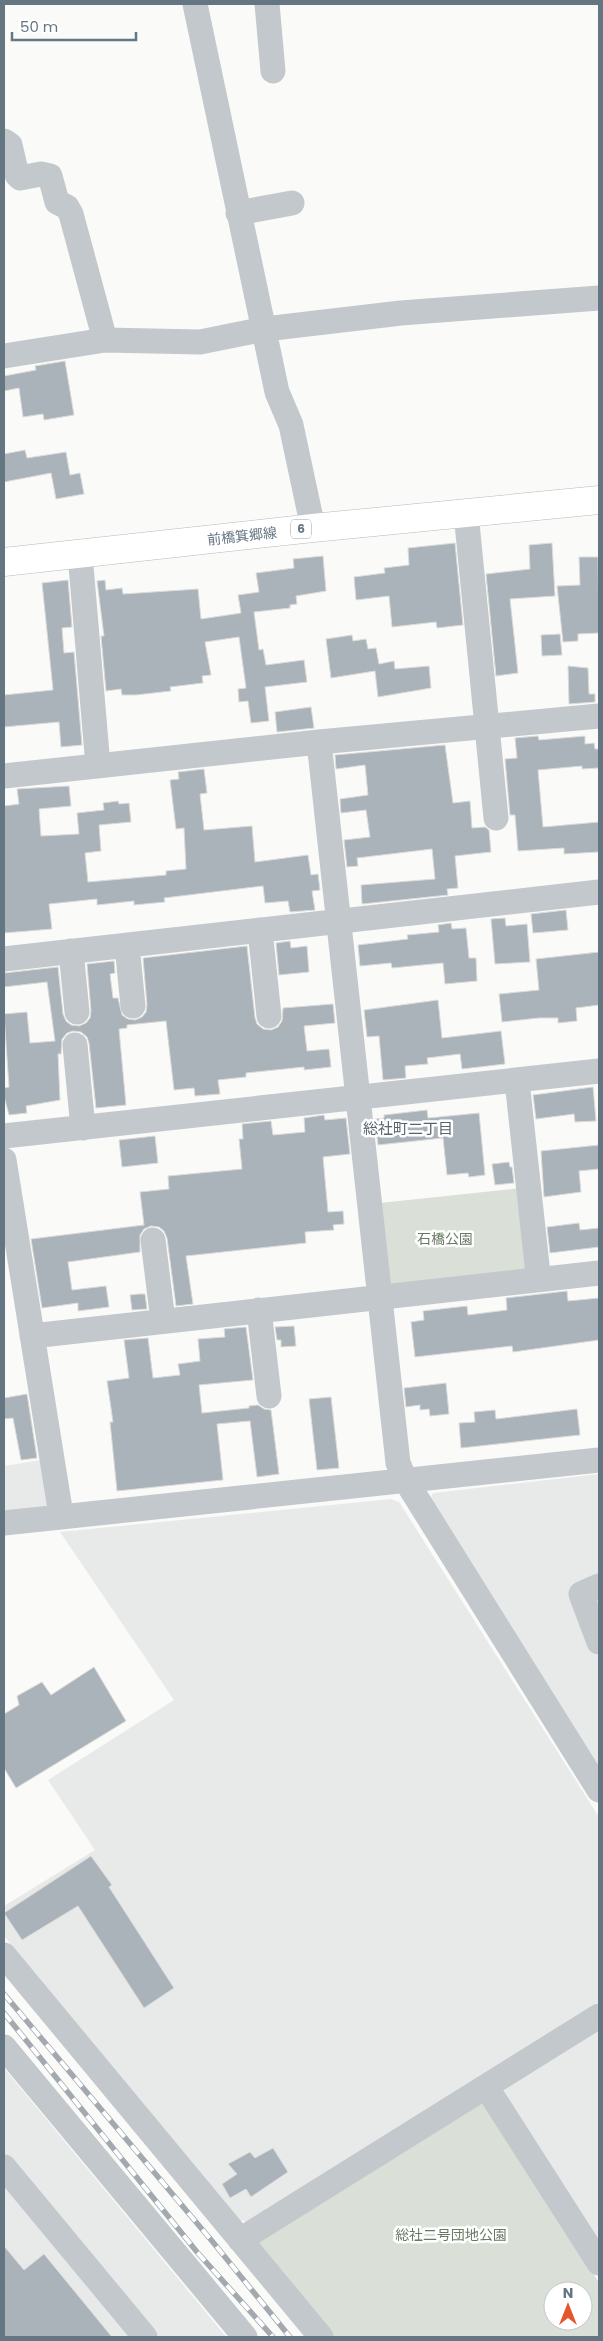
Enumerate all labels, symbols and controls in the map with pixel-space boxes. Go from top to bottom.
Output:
scale bar [12,10,136,42]
text: 50 m [20,16,58,37]
road number: 6 [291,520,311,538]
street label: 前橋箕郷線 [206,522,278,550]
district label: 総社町二丁目 [363,1118,453,1139]
park label: 石橋公園 [417,1229,473,1249]
park label: 総社二号団地公園 [395,2225,507,2245]
north arrow [543,2281,593,2331]
text: N [563,2283,573,2303]

